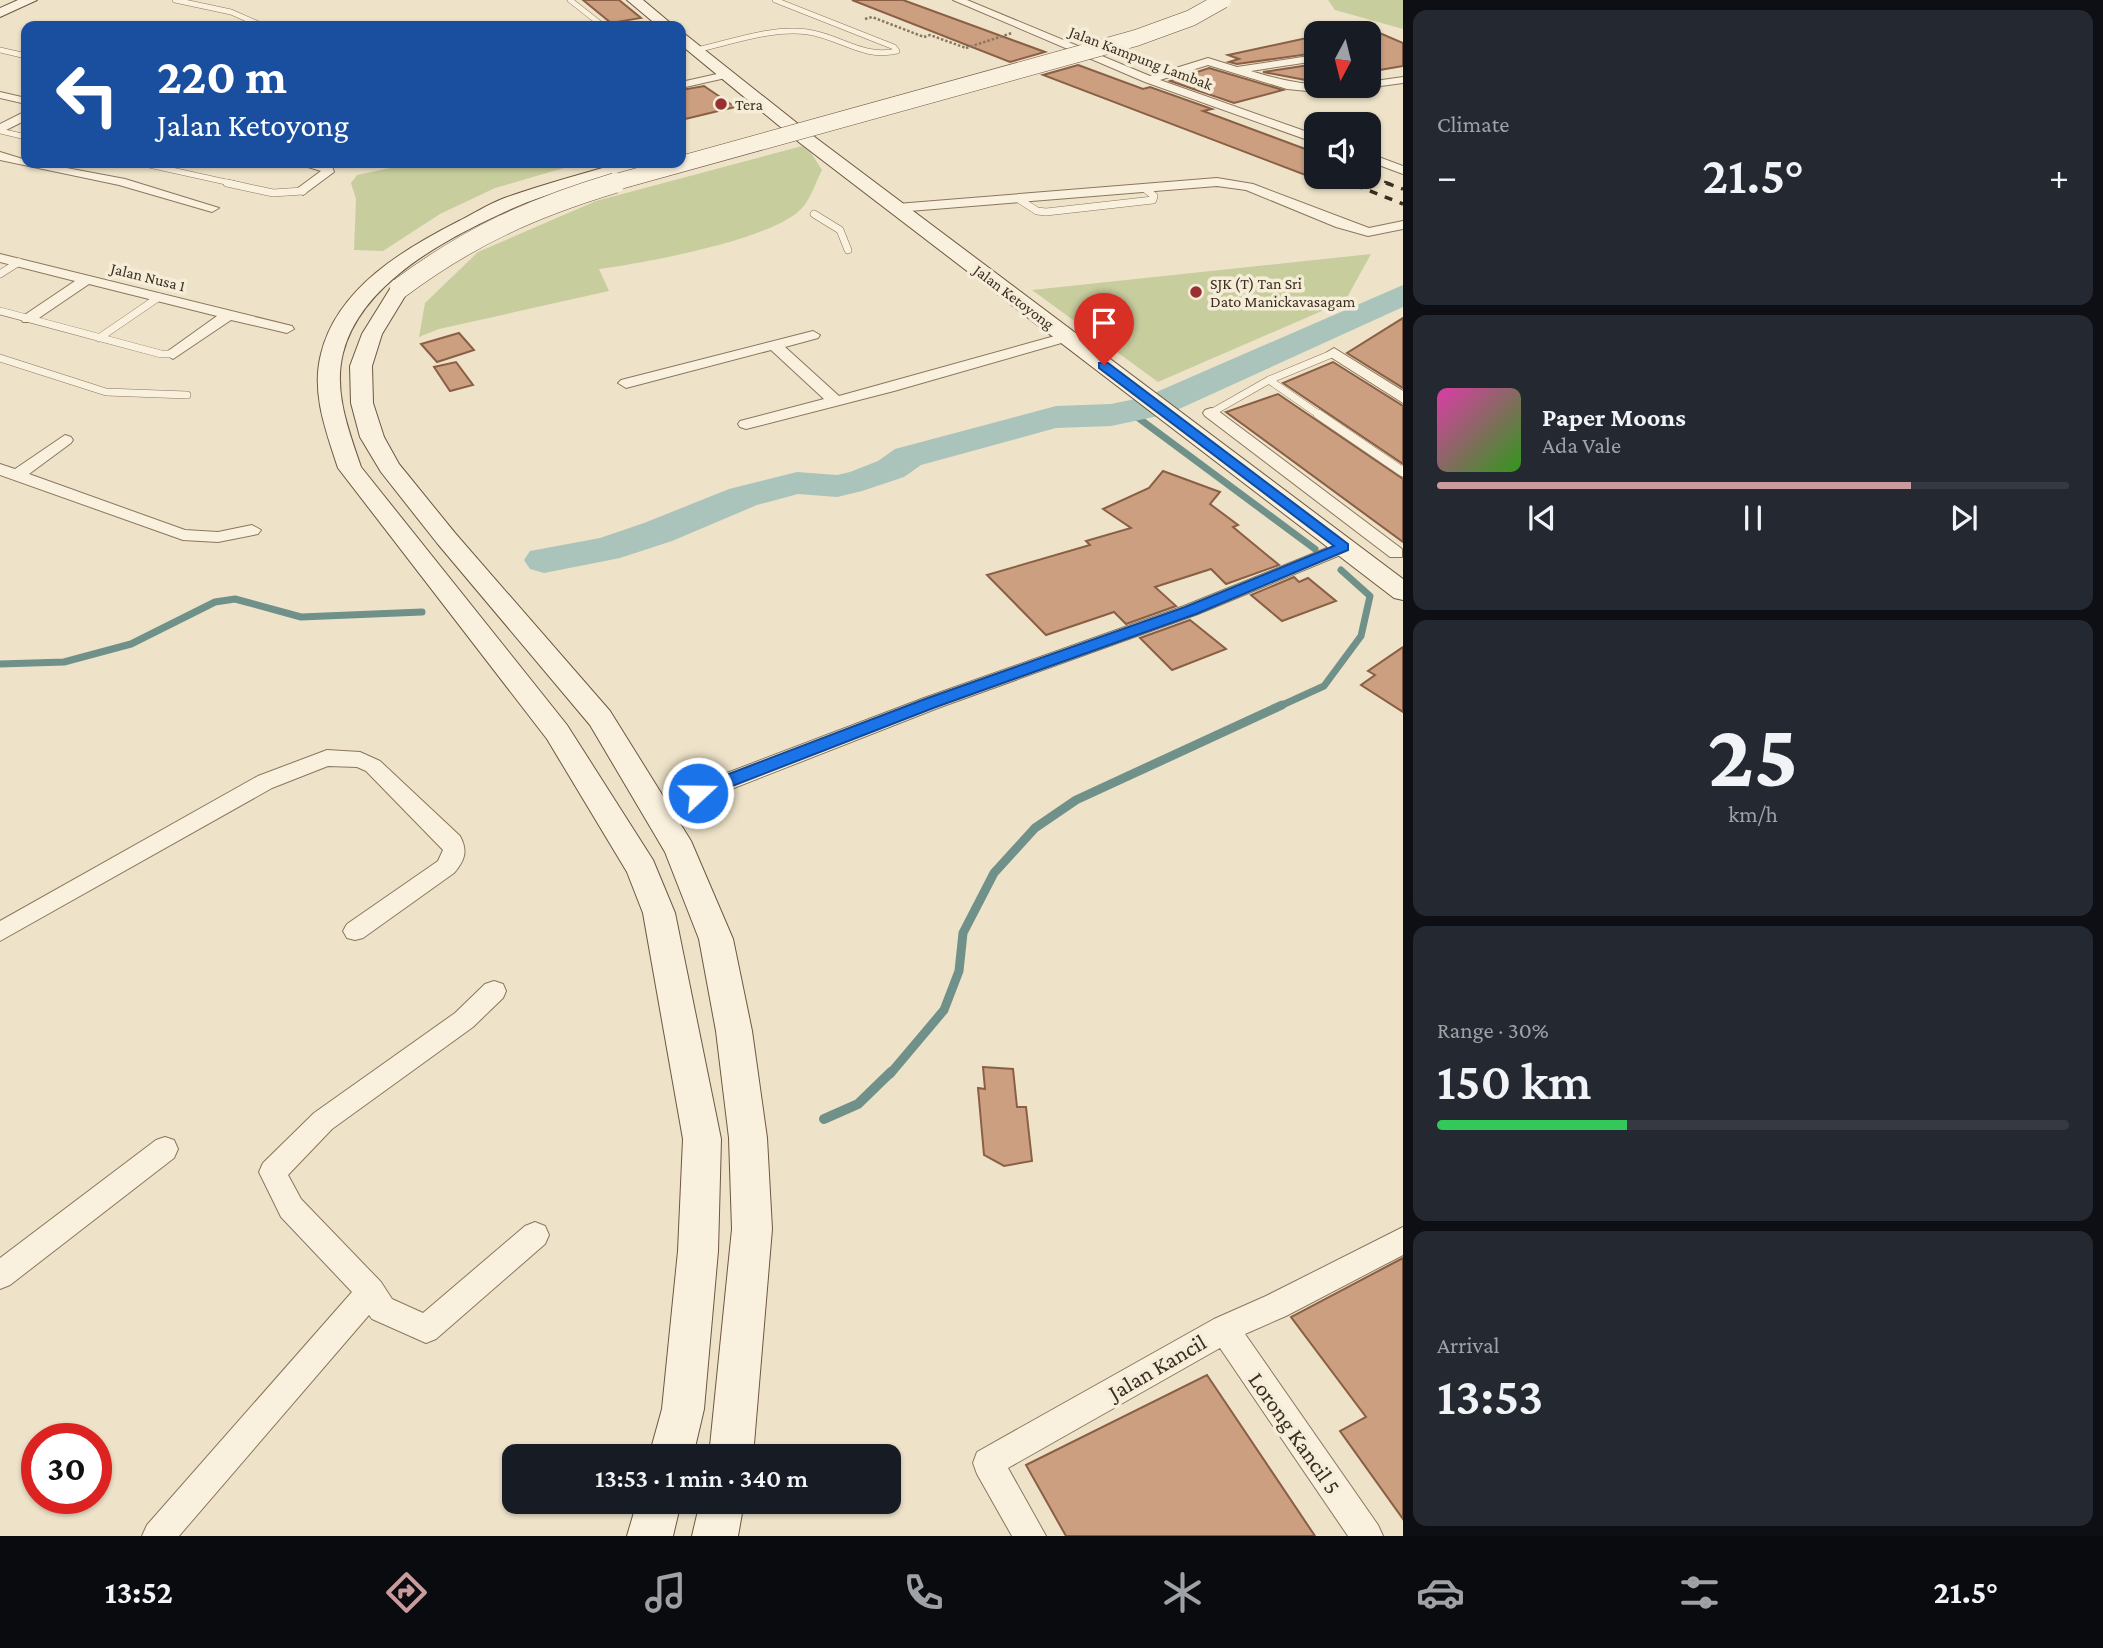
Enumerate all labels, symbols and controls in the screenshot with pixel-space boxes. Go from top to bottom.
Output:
north arrow [1304,21,1381,98]
map controls [1304,21,1381,189]
street label: Jalan Kampung Lambak [1065,22,1216,94]
icon: left [42,49,133,140]
text: 220 m [157,49,287,104]
marker: Tera [713,96,729,112]
place label: Tera [735,96,763,113]
text: Jalan Ketoyong [157,107,349,143]
text: Climate [1437,111,1509,137]
button: sound [1304,112,1381,189]
text: 21.5° [1702,146,1804,204]
text: − [1437,155,1457,197]
text: + [2049,155,2069,197]
street label: Jalan Nusa 1 [107,259,187,295]
street label: Jalan Ketoyong [968,260,1058,334]
place label: SJK (T) Tan Sri Dato Manickavasagam [1210,275,1356,311]
marker: SJK (T) Tan Sri Dato Manickavasagam [1188,284,1204,300]
pin [1074,293,1134,365]
icon: arrive [1085,304,1123,342]
text: Paper Moons [1542,403,1686,432]
text: Ada Vale [1542,432,1621,458]
icon: previous [1523,499,1561,537]
icon: pause [1734,499,1772,537]
icon: next [1945,499,1983,537]
text: 25 [1708,704,1799,806]
position arrow [661,756,735,830]
text: km/h [1728,801,1778,827]
text: Range · 30% [1437,1017,1549,1043]
text: 150 km [1437,1052,1592,1110]
street label: Jalan Kancil [1102,1329,1210,1406]
text: Arrival [1437,1332,1500,1358]
street label: Lorong Kancil 5 [1243,1367,1347,1499]
text: 13:53 [1437,1367,1543,1425]
speed limit sign: 30 [21,1423,112,1514]
text: 13:53 · 1 min · 340 m [595,1464,808,1493]
icon: directions [382,1568,431,1617]
icon: music [641,1568,690,1617]
icon: phone [899,1568,948,1617]
icon: climate [1158,1568,1207,1617]
icon: car [1416,1568,1465,1617]
icon: filters [1675,1568,1724,1617]
text: 13:52 [105,1574,173,1610]
text: 21.5° [1934,1574,1998,1610]

